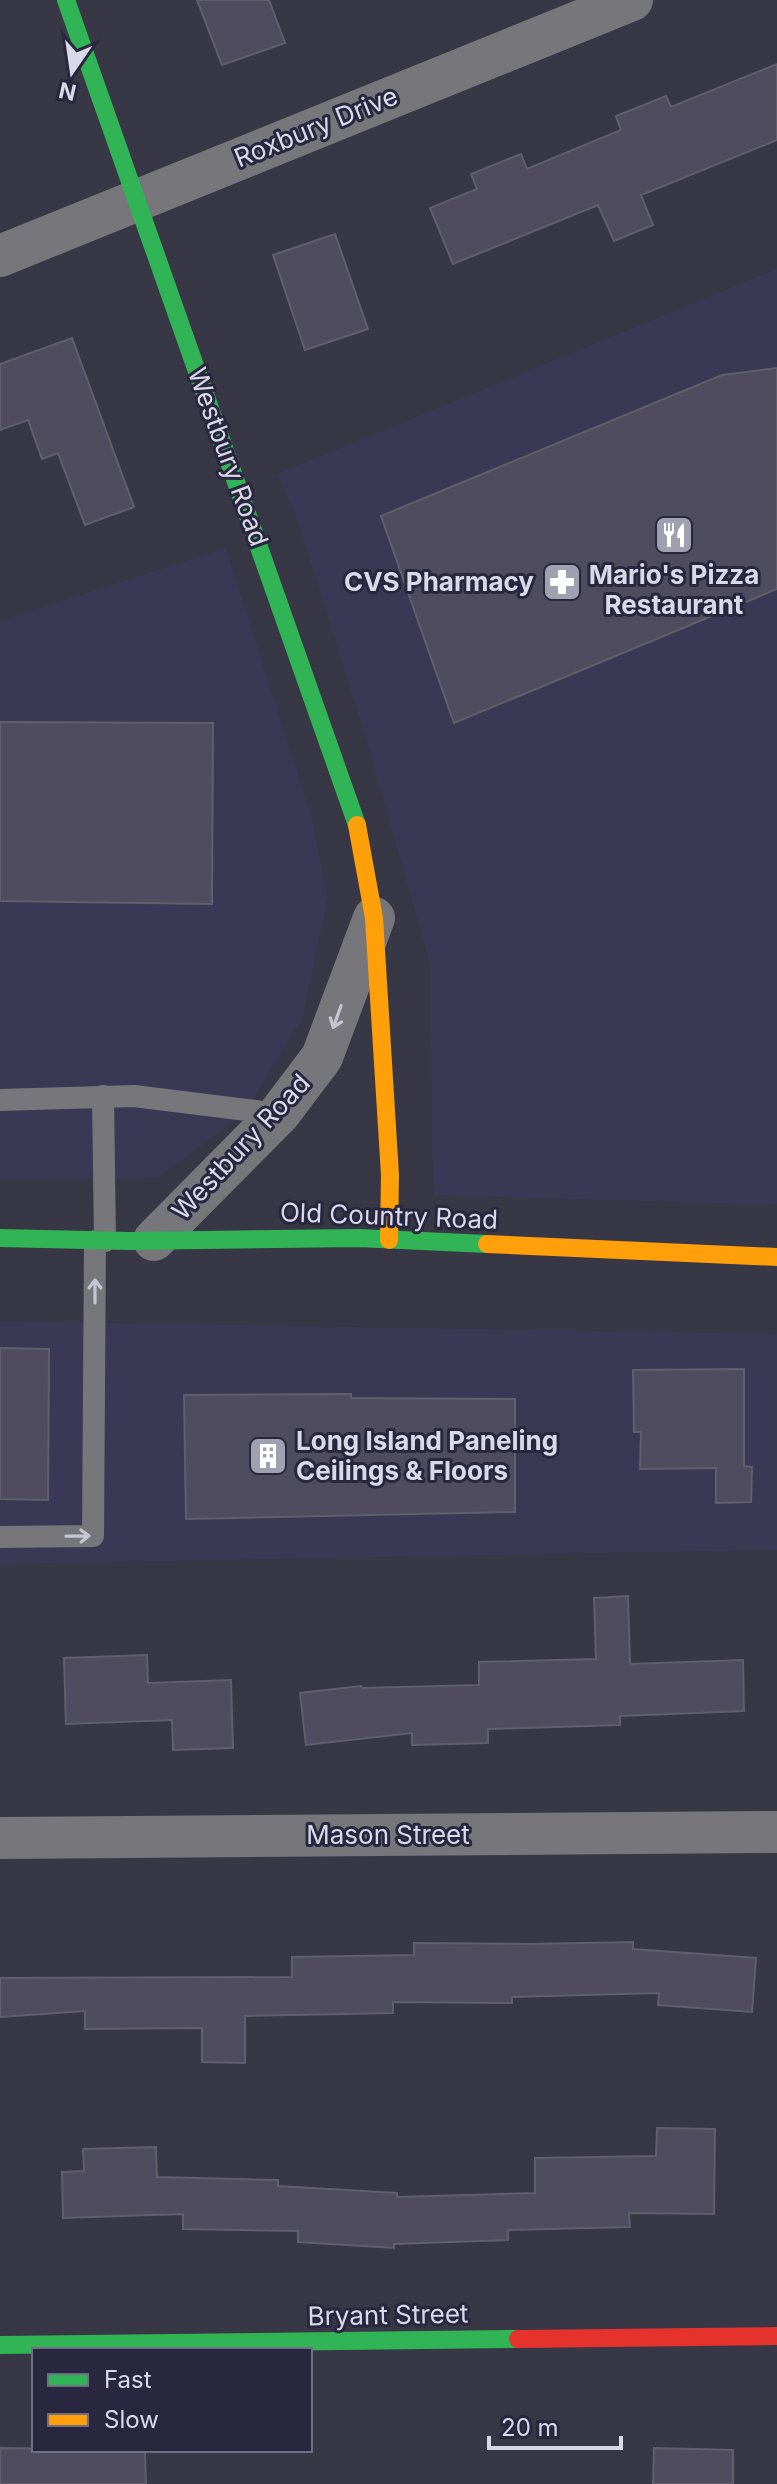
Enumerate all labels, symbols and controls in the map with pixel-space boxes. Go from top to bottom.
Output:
north arrow [32,32,112,112]
text: N [56,77,79,106]
street label: Roxbury Drive [230,80,402,173]
street label: Westbury Road [182,363,275,550]
restaurant icon: Mario's Pizza Restaurant [653,514,695,556]
place label: Mario's Pizza Restaurant [589,559,759,620]
pharmacy icon: CVS Pharmacy [541,561,583,603]
place label: CVS Pharmacy [344,566,534,597]
one-way arrow [329,1004,343,1029]
street label: Westbury Road [165,1067,316,1226]
street label: Old Country Road [280,1196,499,1235]
one-way arrow [87,1278,103,1305]
place label: Long Island Paneling Ceilings & Floors [296,1425,558,1486]
building icon: Long Island Paneling Ceilings & Floors [247,1435,289,1477]
one-way arrow [64,1528,91,1544]
street label: Mason Street [306,1819,470,1850]
street label: Bryant Street [307,2298,469,2331]
legend [32,2348,312,2452]
text: Fast [104,2365,152,2394]
scale bar [489,2400,621,2450]
text: Slow [104,2405,159,2434]
text: 20 m [501,2413,559,2442]

